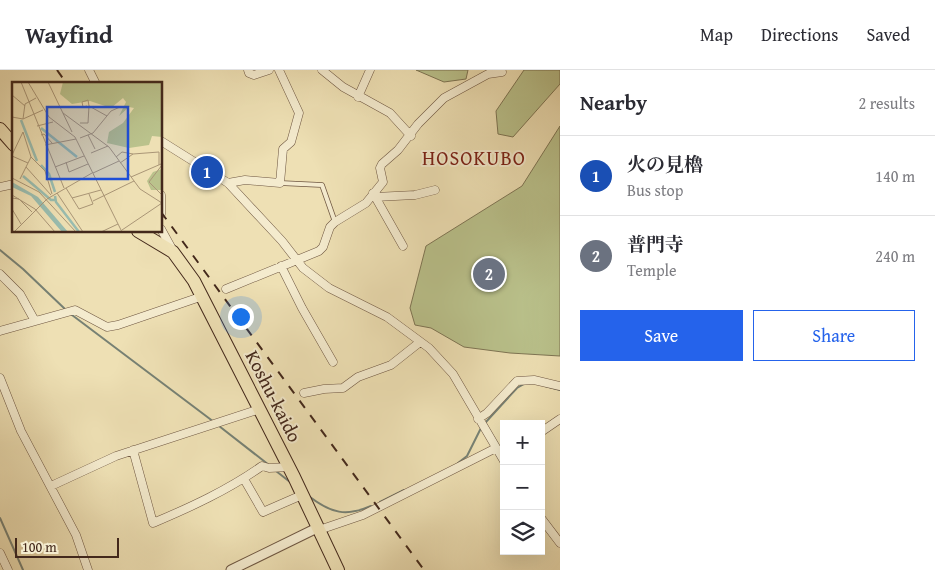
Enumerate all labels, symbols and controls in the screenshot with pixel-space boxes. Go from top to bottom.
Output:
text: Wayfind [25,17,113,52]
text: Map [700,21,733,48]
text: Directions [761,21,838,48]
text: Saved [866,21,910,48]
inset map [12,82,162,232]
text: Nearby [580,87,647,118]
text: 2 results [858,91,915,115]
district label: HOSOKUBO [422,143,526,172]
text: 火の見櫓 [627,150,703,178]
pin: 1 [191,153,223,191]
text: 1 [592,164,600,188]
text: 140 m [875,164,915,188]
text: Bus stop [627,178,683,202]
text: 普門寺 [627,230,684,258]
text: 2 [592,244,600,268]
text: 240 m [875,244,915,268]
pin: 2 [473,255,505,293]
text: Temple [627,258,677,282]
your location [228,304,254,330]
button: Save [580,310,743,361]
button: Share [753,310,915,361]
street label: Koshu-kaido [239,345,309,447]
map controls [500,420,545,555]
button: + [500,420,545,465]
button: − [500,465,545,510]
button: layers [500,510,545,555]
scale bar [15,535,119,558]
text: 100 m [22,537,57,557]

